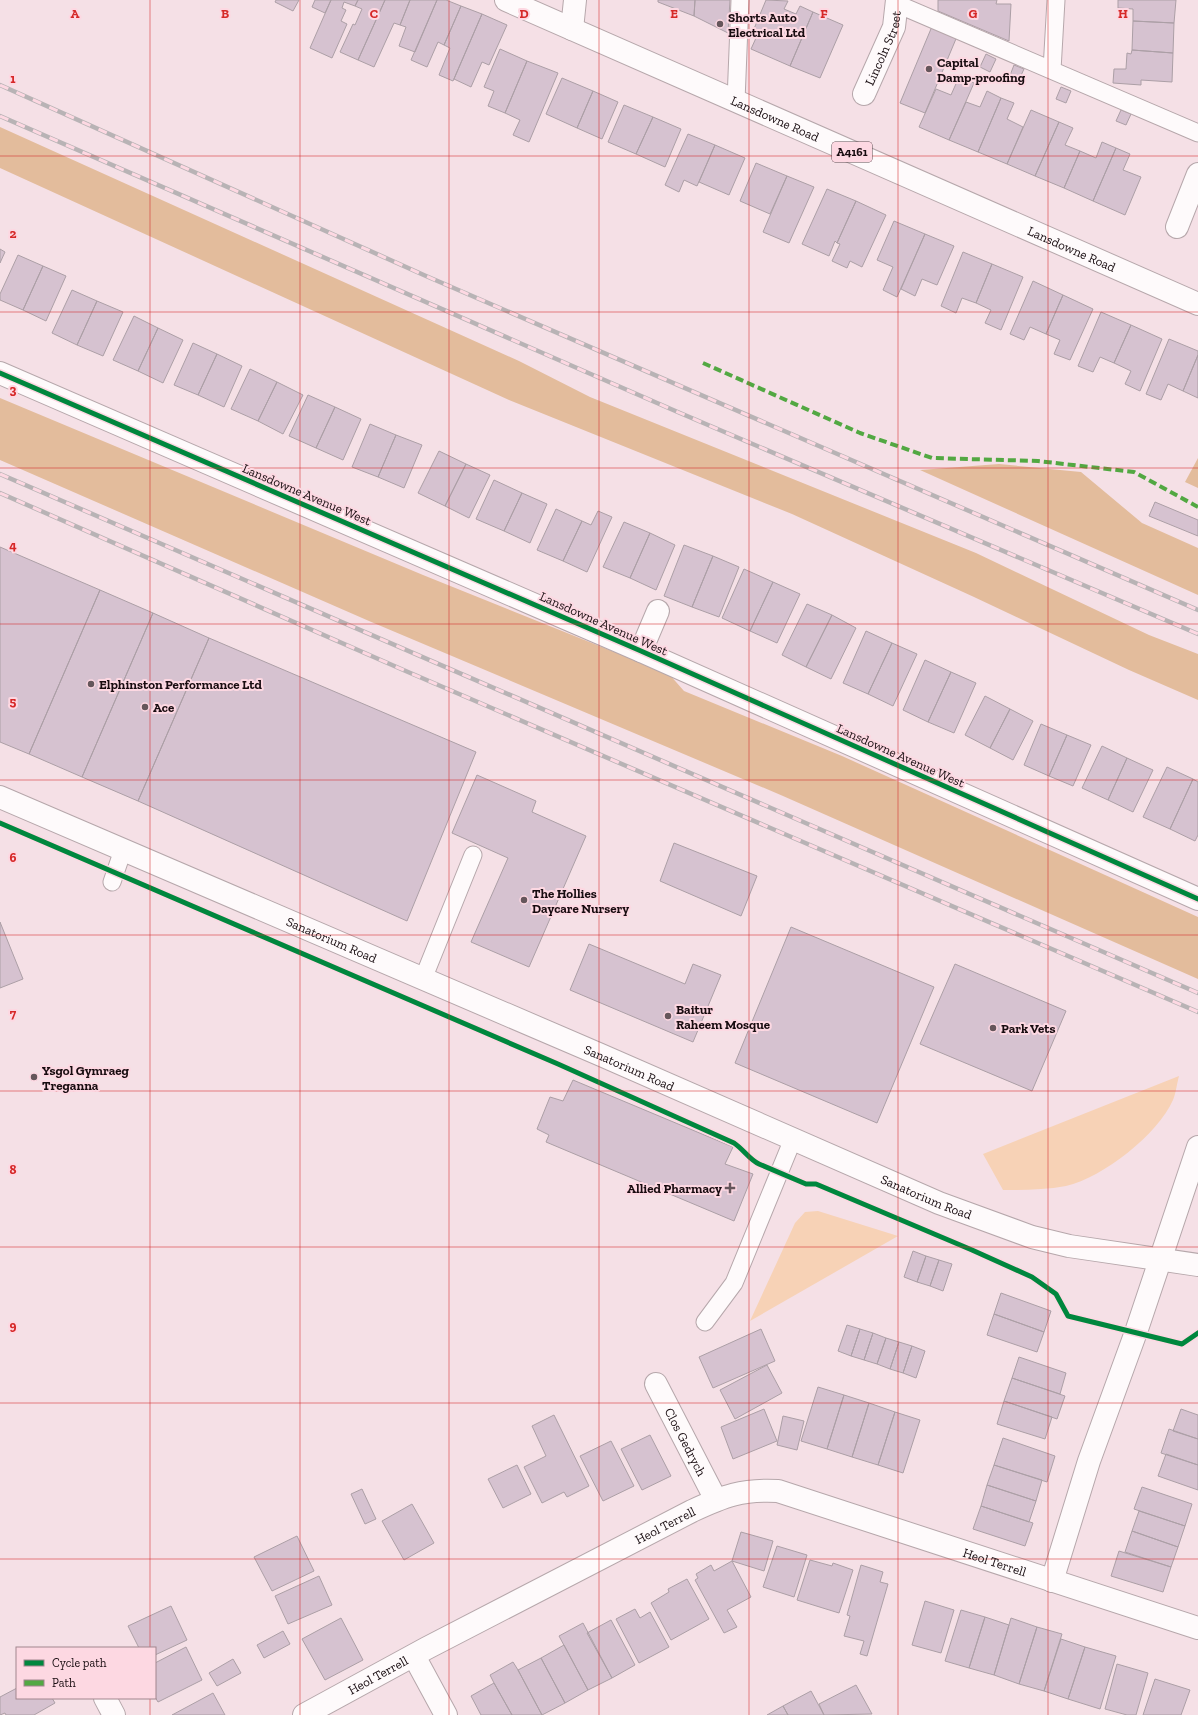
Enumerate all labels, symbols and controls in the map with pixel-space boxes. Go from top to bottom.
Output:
text: A [71,6,80,21]
text: B [221,6,229,21]
text: C [370,6,378,21]
text: D [519,6,529,21]
text: E [670,6,678,21]
text: F [820,6,828,21]
text: G [969,6,978,21]
text: H [1118,6,1128,21]
place label: Shorts Auto Electrical Ltd [728,10,806,40]
street label: Lincoln Street [862,10,904,88]
marker: Shorts Auto Electrical Ltd [715,19,725,29]
place label: Capital Damp-proofing [937,55,1026,85]
marker: Capital Damp-proofing [924,64,934,74]
text: 1 [10,71,16,86]
street label: Lansdowne Road [729,93,821,145]
road number: A4161 [832,142,872,162]
street label: Lansdowne Road [1025,223,1118,275]
text: 2 [10,226,17,241]
text: 3 [10,382,17,397]
street label: Lansdowne Avenue West [240,461,373,528]
text: 4 [9,538,17,553]
street label: Lansdowne Avenue West [538,589,670,658]
place label: Elphinston Performance Ltd [99,677,262,692]
marker: Elphinston Performance Ltd [86,679,96,689]
text: 5 [10,694,17,709]
place label: Ace [153,700,175,715]
marker: Ace [140,702,150,712]
street label: Lansdowne Avenue West [835,721,967,790]
text: 6 [10,850,17,865]
place label: The Hollies Daycare Nursery [532,886,629,916]
marker: The Hollies Daycare Nursery [519,895,529,905]
street label: Sanatorium Road [284,914,379,966]
place label: Baitur Raheem Mosque [676,1002,771,1032]
text: 7 [10,1006,17,1021]
marker: Baitur Raheem Mosque [663,1011,673,1021]
place label: Park Vets [1001,1021,1055,1036]
marker: Park Vets [988,1023,998,1033]
street label: Sanatorium Road [582,1042,677,1094]
place label: Ysgol Gymraeg Treganna [42,1063,129,1093]
marker: Ysgol Gymraeg Treganna [29,1072,39,1082]
text: 8 [9,1162,17,1177]
street label: Sanatorium Road [879,1172,974,1222]
place label: Allied Pharmacy [627,1181,722,1196]
marker: Allied Pharmacy [725,1183,735,1193]
text: 9 [10,1318,17,1333]
street label: Clos Gedrych [662,1405,710,1479]
street label: Heol Terrell [633,1503,698,1547]
street label: Heol Terrell [961,1545,1029,1580]
legend [16,1647,156,1699]
street label: Heol Terrell [345,1653,411,1698]
text: Cycle path [52,1656,107,1670]
text: Path [52,1676,76,1690]

